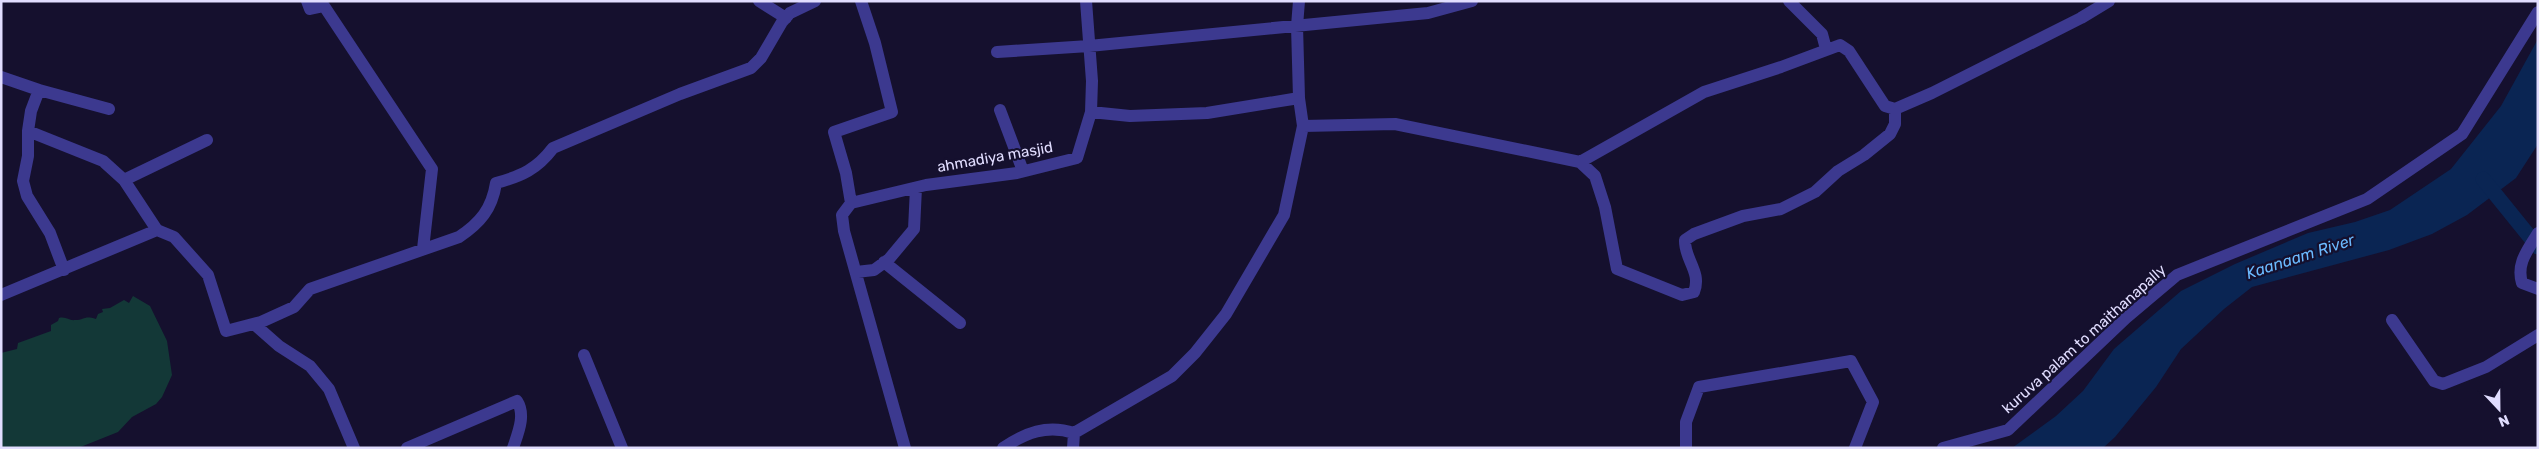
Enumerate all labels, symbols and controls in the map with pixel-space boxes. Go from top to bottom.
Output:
street label: ahmadiya masjid [936,138,1054,176]
water label: Kaanaam River [2244,230,2358,283]
street label: kuruva palam to maithanapally [1998,261,2170,417]
north arrow [2474,384,2524,434]
text: N [2496,411,2512,430]

